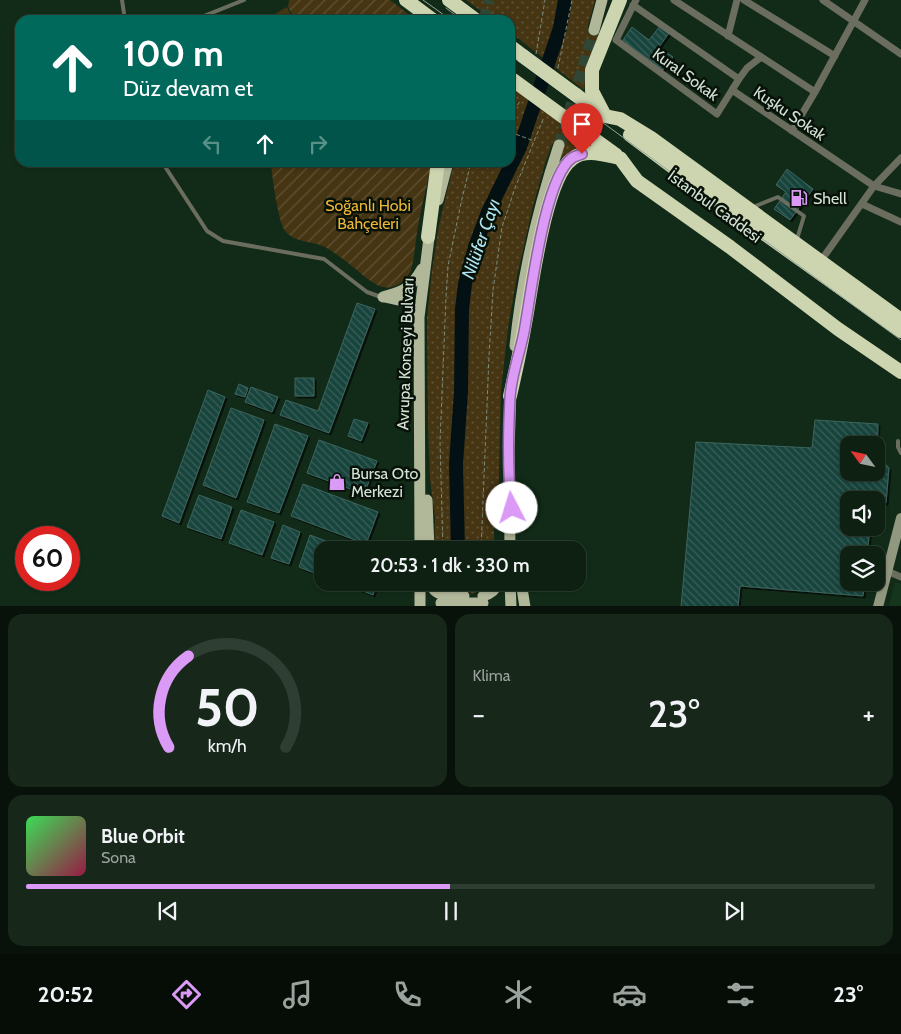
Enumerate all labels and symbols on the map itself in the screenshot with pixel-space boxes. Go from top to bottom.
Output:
street label: Kural Sokak [649,44,723,105]
street label: Kuşku Sokak [750,82,830,145]
pin [561,103,603,154]
street label: İstanbul Caddesi [664,166,765,247]
fuel station icon: Shell [789,188,809,208]
place label: Shell [813,189,847,208]
park label: Soğanlı Hobi Bahçeleri [325,196,411,233]
water label: Nilüfer Çayı [457,196,505,282]
street label: Avrupa Konseyi Bulvarı [393,278,418,430]
north arrow [840,436,885,481]
place label: Bursa Oto Merkezi [351,464,418,501]
shop icon: Bursa Oto Merkezi [327,472,347,492]
position arrow [485,481,537,533]
speed limit sign: 60 [15,526,80,591]

